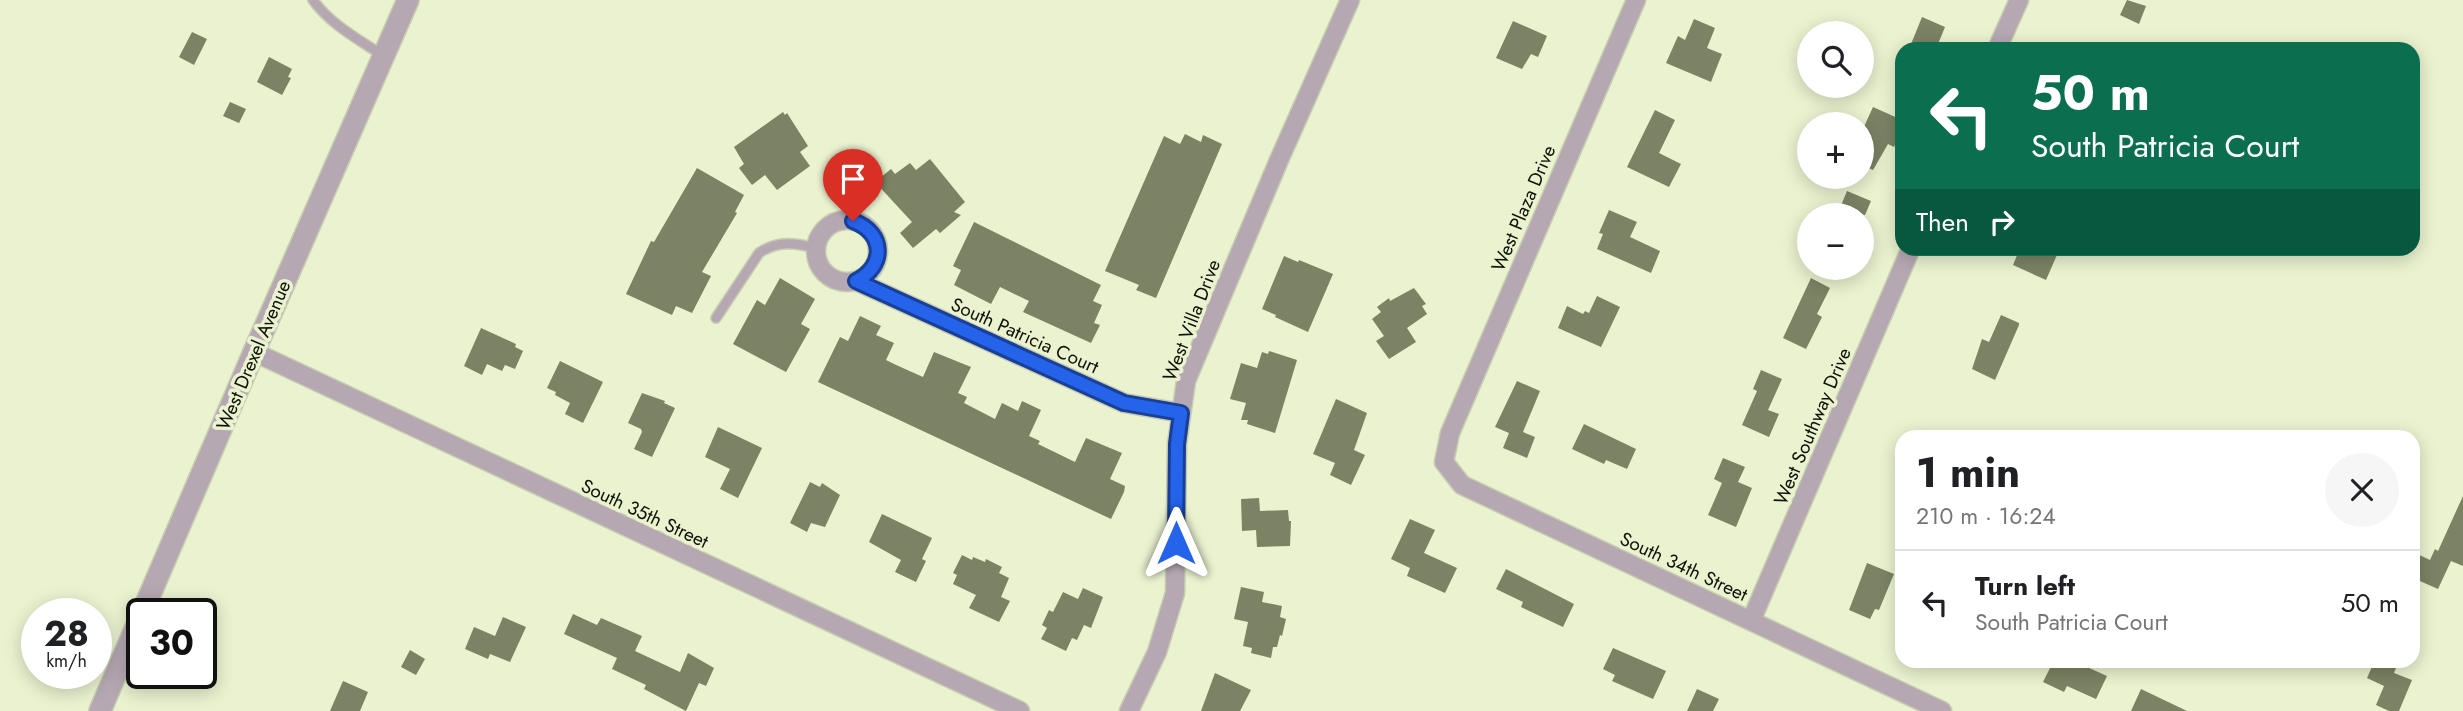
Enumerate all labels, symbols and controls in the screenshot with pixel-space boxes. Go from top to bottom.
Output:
map controls [1797,21,1874,280]
button: search [1797,21,1874,98]
text: 50 m [2031,58,2150,128]
icon: left [1916,70,2007,161]
button: + [1797,112,1874,189]
text: South Patricia Court [2031,123,2299,169]
street label: West Plaza Drive [1485,141,1562,275]
pin [823,149,883,221]
icon: arrive [834,160,872,198]
button: − [1797,203,1874,280]
text: Then [1916,203,1969,241]
icon: right [1983,203,2021,241]
street label: West Villa Drive [1156,255,1227,385]
street label: West Drexel Avenue [210,276,297,434]
street label: South Patricia Court [947,291,1103,380]
street label: West Southway Drive [1767,343,1858,509]
text: 1 min [1916,442,2020,503]
button: close [2325,453,2399,527]
street label: South 35th Street [577,472,713,555]
text: 210 m · 16:24 [1916,499,2056,533]
position arrow [1139,506,1213,580]
street label: South 34th Street [1616,525,1752,608]
text: Turn left [1975,567,2075,605]
icon: left [1916,584,1954,622]
text: 50 m [2341,584,2399,622]
speed limit sign: 30 [126,598,217,689]
text: South Patricia Court [1975,605,2168,639]
text: 28 [44,609,89,659]
text: km/h [46,648,87,674]

